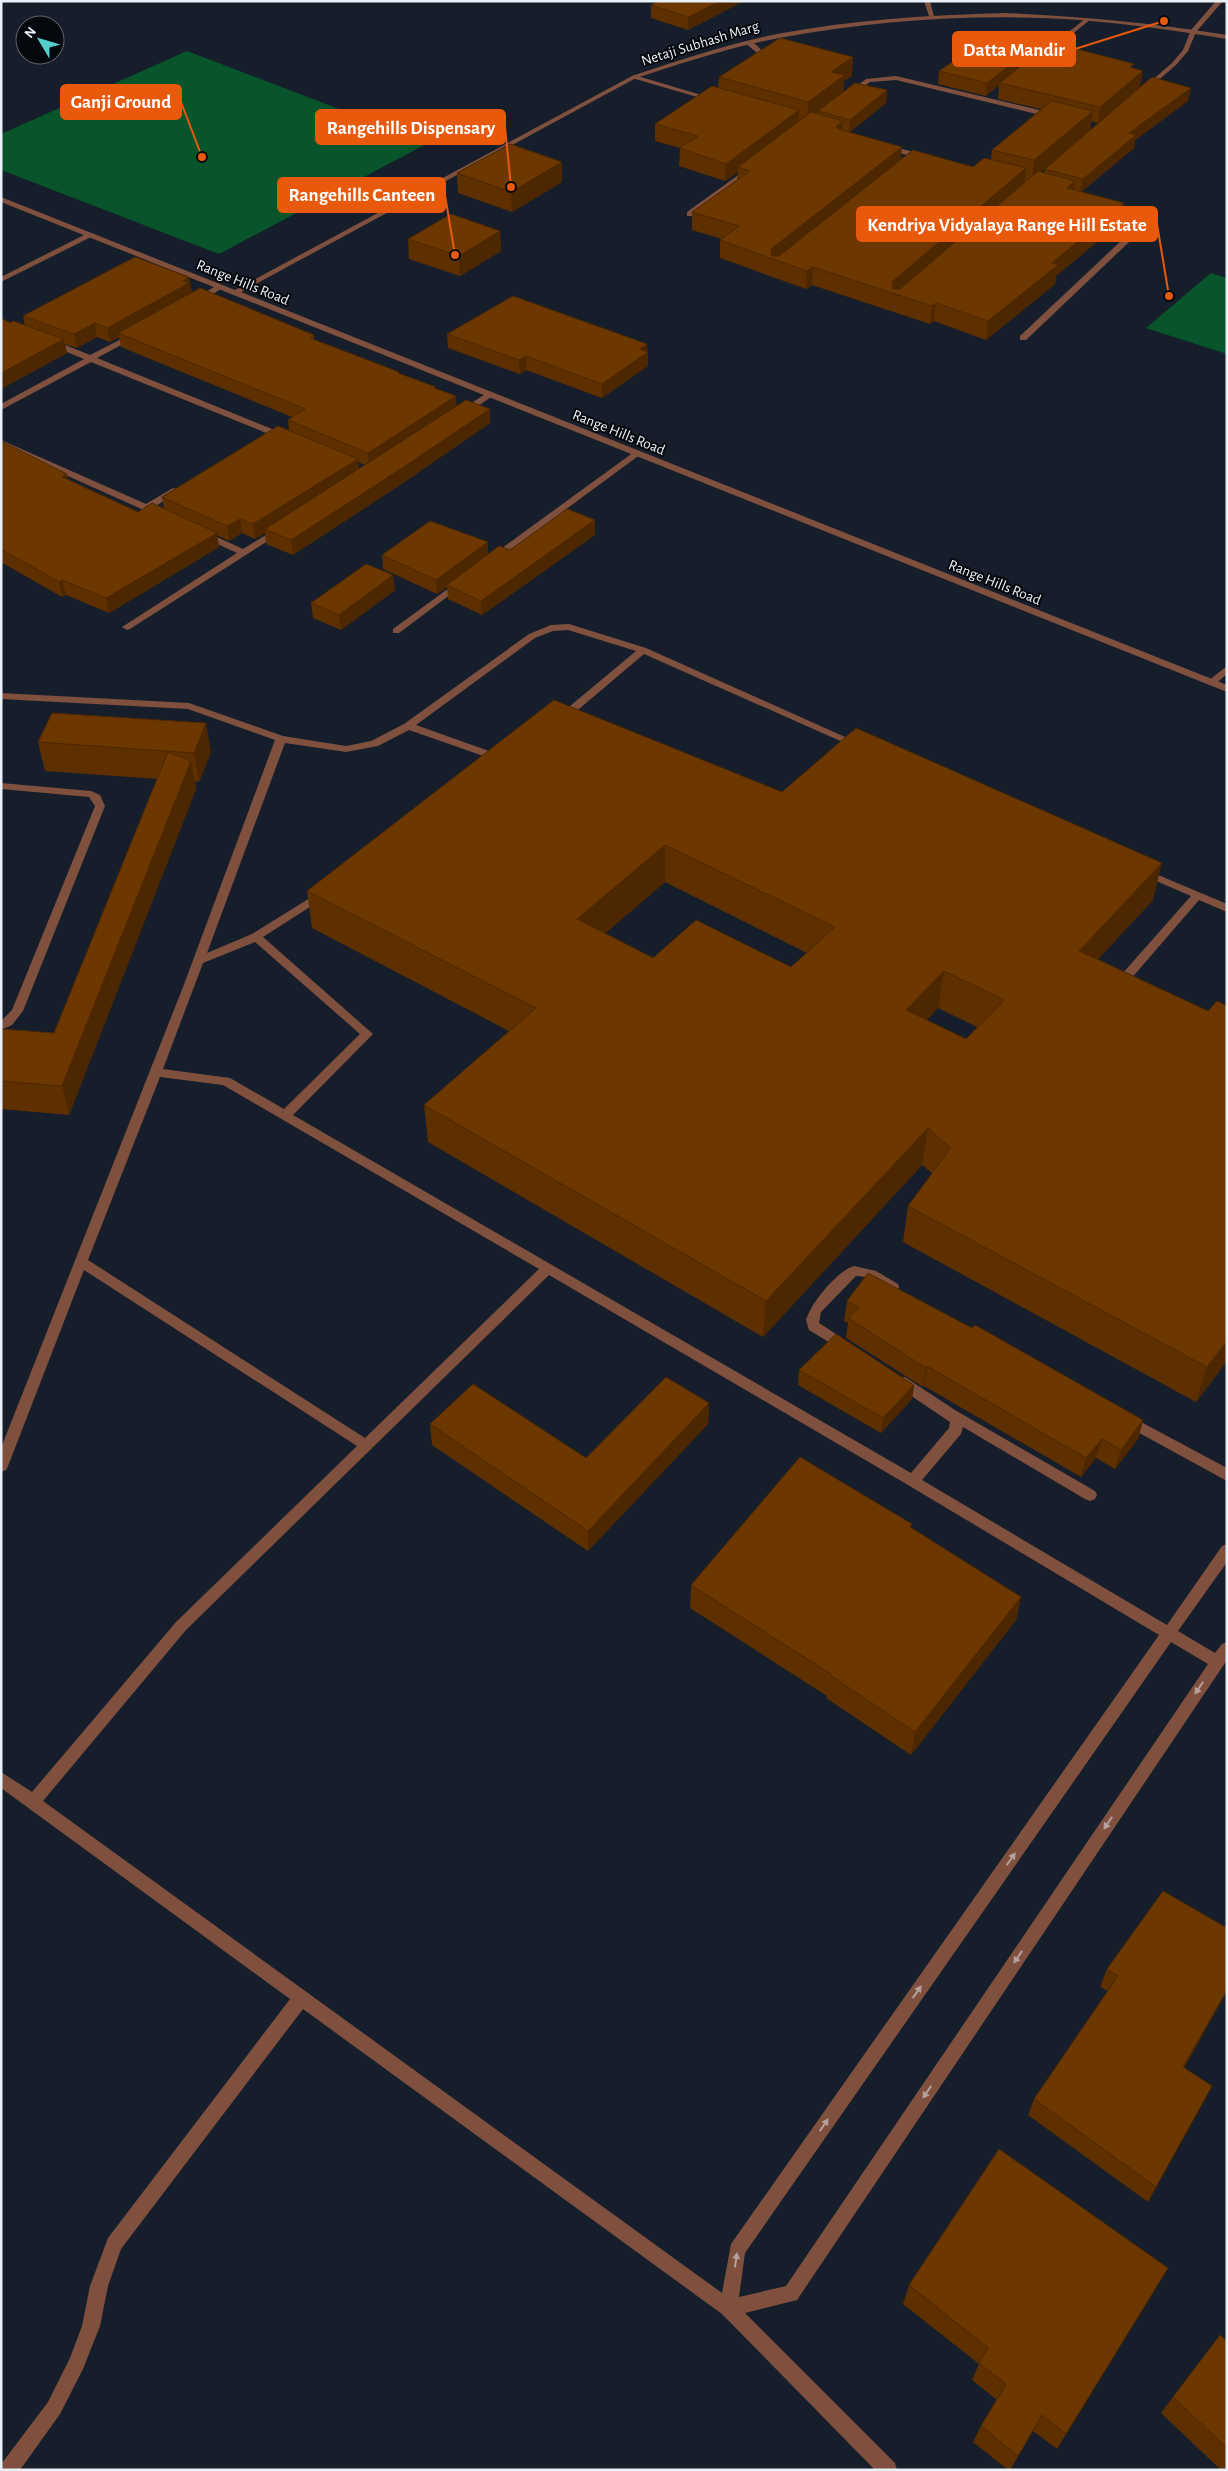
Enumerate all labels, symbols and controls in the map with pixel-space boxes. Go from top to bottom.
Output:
north arrow [15,15,65,65]
street label: Netaji Subhash Marg [639,18,761,69]
text: N [22,24,39,41]
callout: Datta Mandir [953,32,1075,66]
text: Datta Mandir [963,41,1065,60]
callout: Ganji Ground [61,85,181,119]
text: Ganji Ground [71,93,171,112]
callout: Rangehills Dispensary [316,110,505,144]
text: Rangehills Dispensary [327,119,496,138]
callout: Rangehills Canteen [278,178,445,212]
text: Rangehills Canteen [289,186,435,205]
callout: Kendriya Vidyalaya Range Hill Estate [857,207,1157,241]
text: Kendriya Vidyalaya Range Hill Estate [867,216,1147,235]
street label: Range Hills Road [194,257,291,308]
street label: Range Hills Road [570,407,667,458]
street label: Range Hills Road [946,557,1043,608]
one-way arrow [1195,1681,1204,1695]
one-way arrow [1103,1816,1113,1829]
one-way arrow [1006,1852,1016,1866]
one-way arrow [1013,1951,1022,1964]
one-way arrow [912,1985,922,1999]
one-way arrow [922,2085,932,2099]
one-way arrow [819,2118,829,2132]
one-way arrow [732,2252,740,2268]

